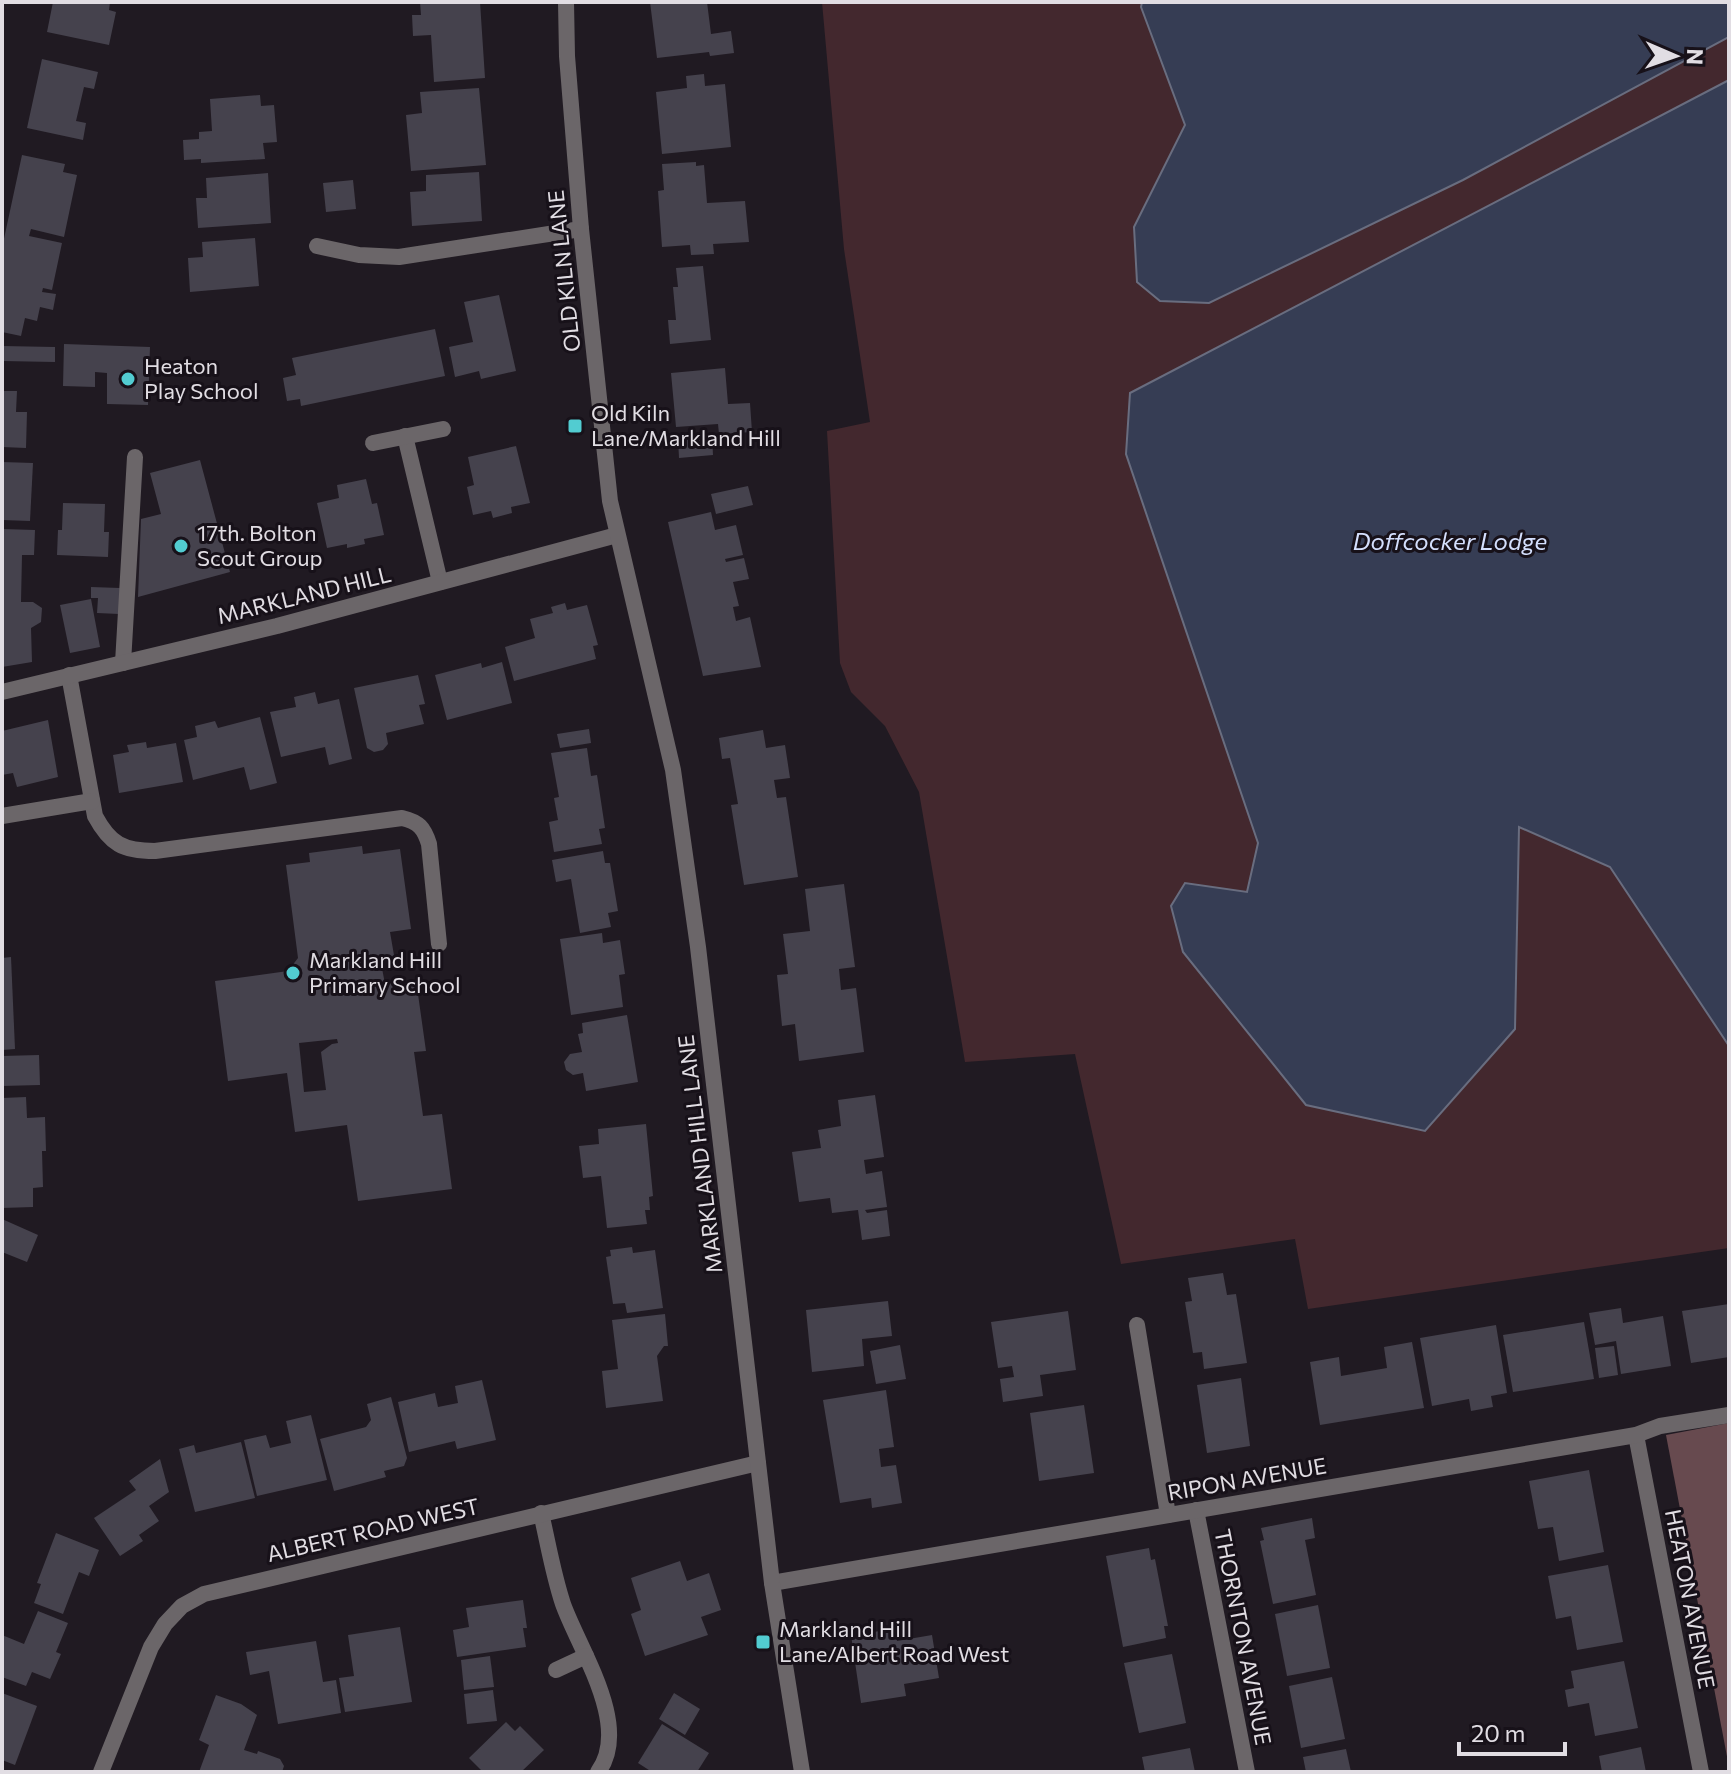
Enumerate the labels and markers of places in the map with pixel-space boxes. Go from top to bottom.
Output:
place label: Heaton Play School [144,352,259,404]
marker: Heaton Play School [119,370,137,388]
place label: Old Kiln Lane/Markland Hill [591,399,781,451]
marker: Old Kiln Lane/Markland Hill [566,417,584,435]
place label: 17th. Bolton Scout Group [197,519,322,571]
marker: 17th. Bolton Scout Group [172,537,190,555]
place label: Markland Hill Primary School [309,946,461,998]
marker: Markland Hill Primary School [284,964,302,982]
place label: Markland Hill Lane/Albert Road West [779,1615,1009,1667]
marker: Markland Hill Lane/Albert Road West [754,1633,772,1651]

